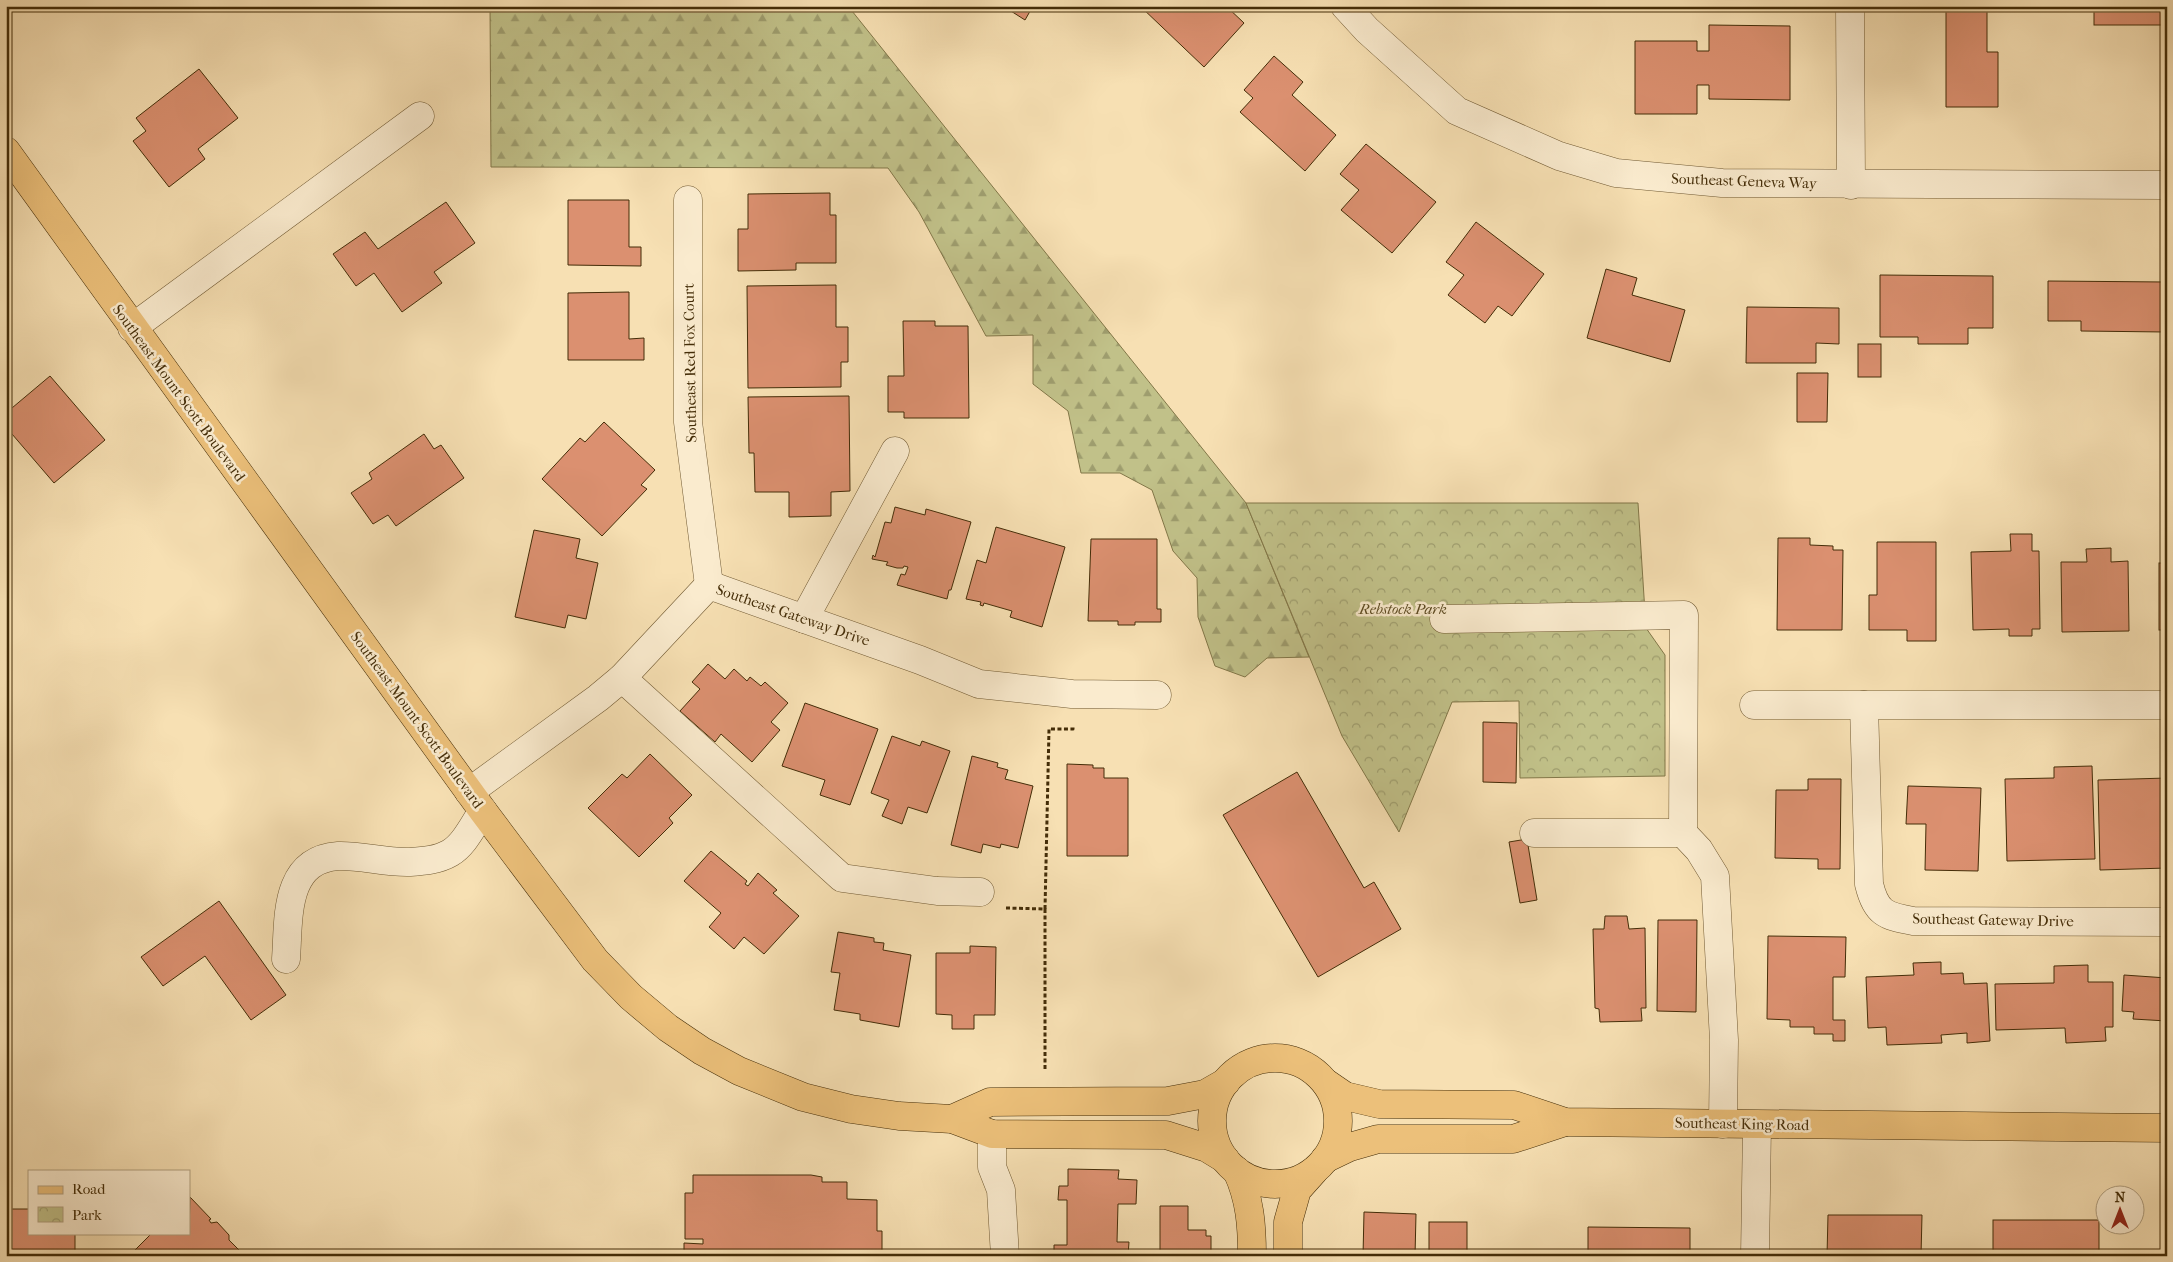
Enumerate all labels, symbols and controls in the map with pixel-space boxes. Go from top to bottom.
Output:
street label: Southeast Geneva Way [1671,169,1818,193]
street label: Southeast Red Fox Court [680,282,700,443]
street label: Southeast Mount Scott Boulevard [109,301,250,486]
street label: Southeast Gateway Drive [714,580,873,650]
park label: Rebstock Park [1358,600,1447,618]
street label: Southeast Mount Scott Boulevard [347,628,488,813]
street label: Southeast Gateway Drive [1912,910,2075,930]
street label: Southeast King Road [1675,1114,1810,1134]
legend [28,1170,190,1234]
text: Road [72,1180,106,1198]
north arrow [2096,1184,2146,1234]
text: N [2115,1189,2126,1206]
text: Park [72,1206,102,1224]

